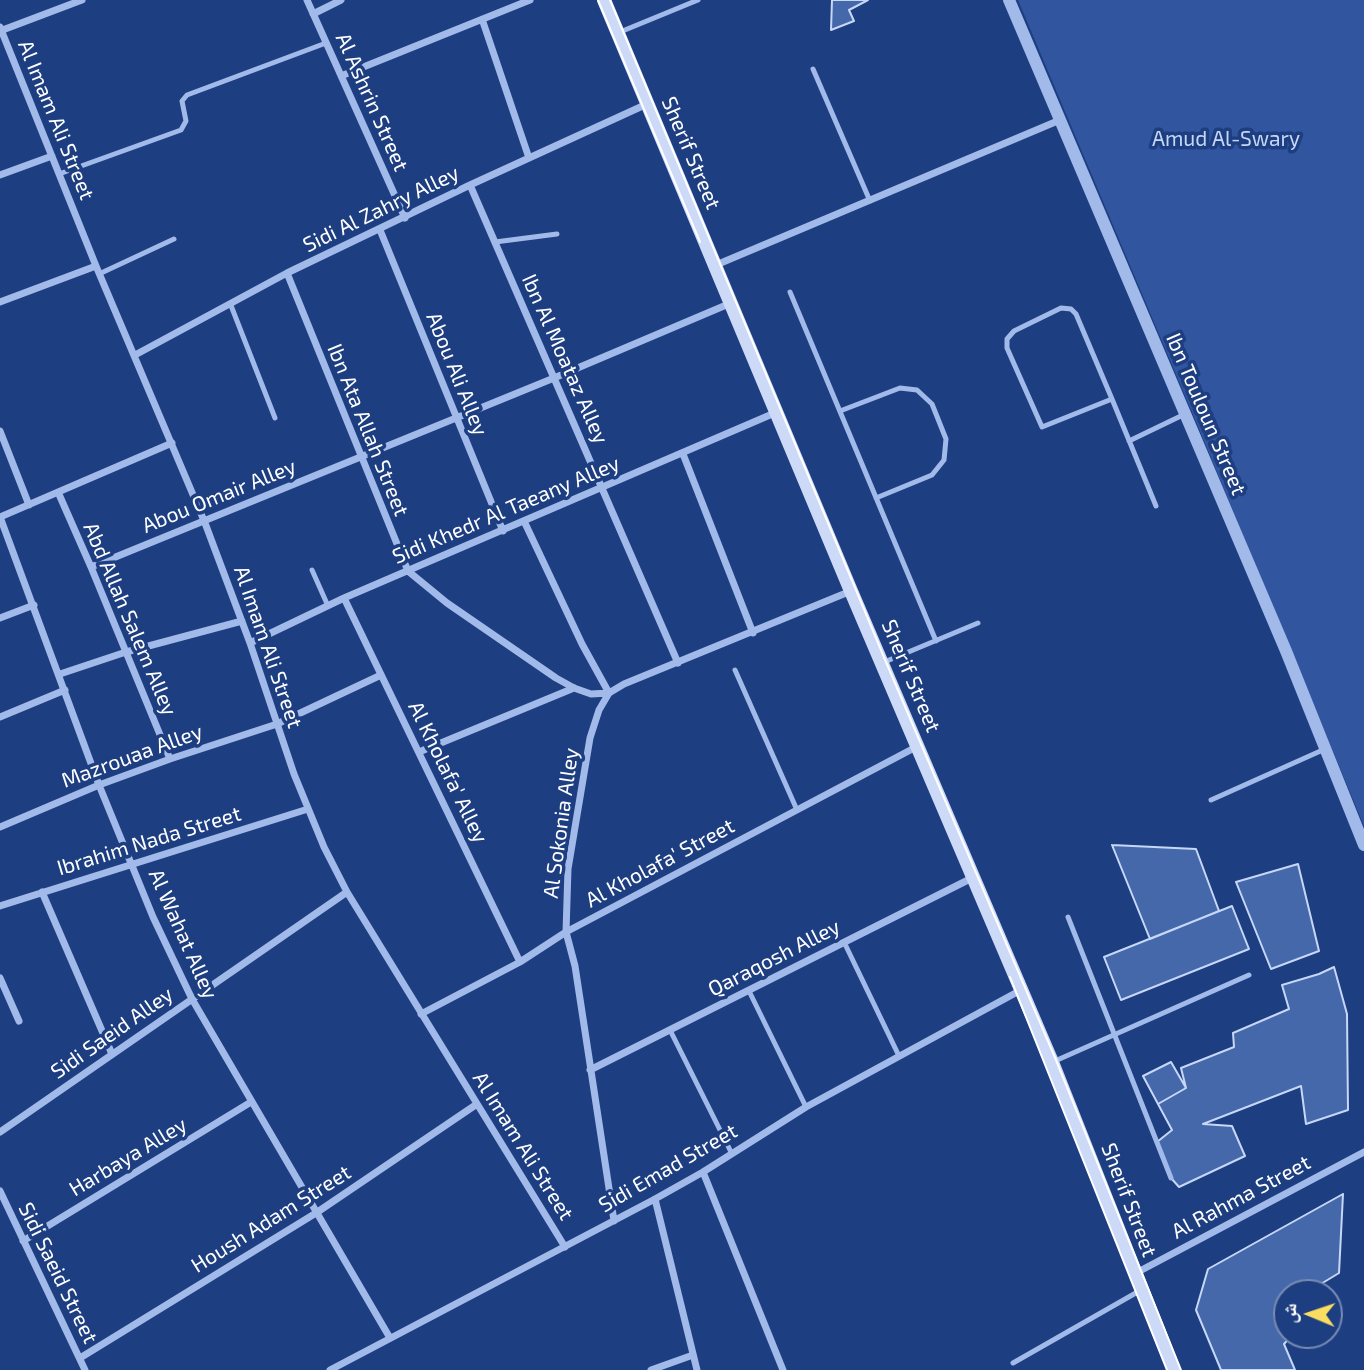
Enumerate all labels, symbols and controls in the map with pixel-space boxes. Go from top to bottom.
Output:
street label: Al Ashrin Street [330,29,414,175]
street label: Al Imam Ali Street [12,36,100,204]
street label: Sherif Street [656,93,726,213]
park label: Amud Al-Swary [1152,126,1300,152]
street label: Sidi Al Zahry Alley [299,160,463,258]
street label: Ibn Al Moataz Alley [516,270,614,448]
street label: Abou Ali Alley [421,309,493,439]
street label: Ibn Touloun Street [1161,329,1251,499]
street label: Ibn Ata Allah Street [322,340,414,520]
street label: Sidi Khedr Al Taeany Alley [389,451,623,569]
street label: Abou Omair Alley [138,454,300,538]
street label: Abd Allah Salem Alley [78,519,182,719]
street label: Al Imam Ali Street [228,563,308,731]
street label: Sherif Street [876,616,946,736]
street label: Al Kholafa' Alley [403,697,493,847]
street label: Mazrouaa Alley [58,719,206,793]
street label: Al Sokonia Alley [538,746,584,900]
street label: Ibrahim Nada Street [54,801,244,881]
street label: Al Kholafa' Street [581,813,739,913]
street label: Al Wahat Alley [143,865,223,1003]
street label: Qaraqosh Alley [704,914,844,1002]
street label: Sidi Saeid Alley [46,982,178,1084]
street label: Al Imam Ali Street [467,1067,579,1225]
street label: Harbaya Alley [65,1112,191,1202]
street label: Sidi Emad Street [594,1118,742,1218]
street label: Sherif Street [1096,1140,1162,1260]
street label: Al Rahma Street [1167,1150,1315,1244]
street label: Housh Adam Street [186,1160,356,1278]
street label: Sidi Saeid Street [13,1198,103,1348]
north arrow [1273,1279,1343,1349]
text: ش [1277,1303,1300,1324]

